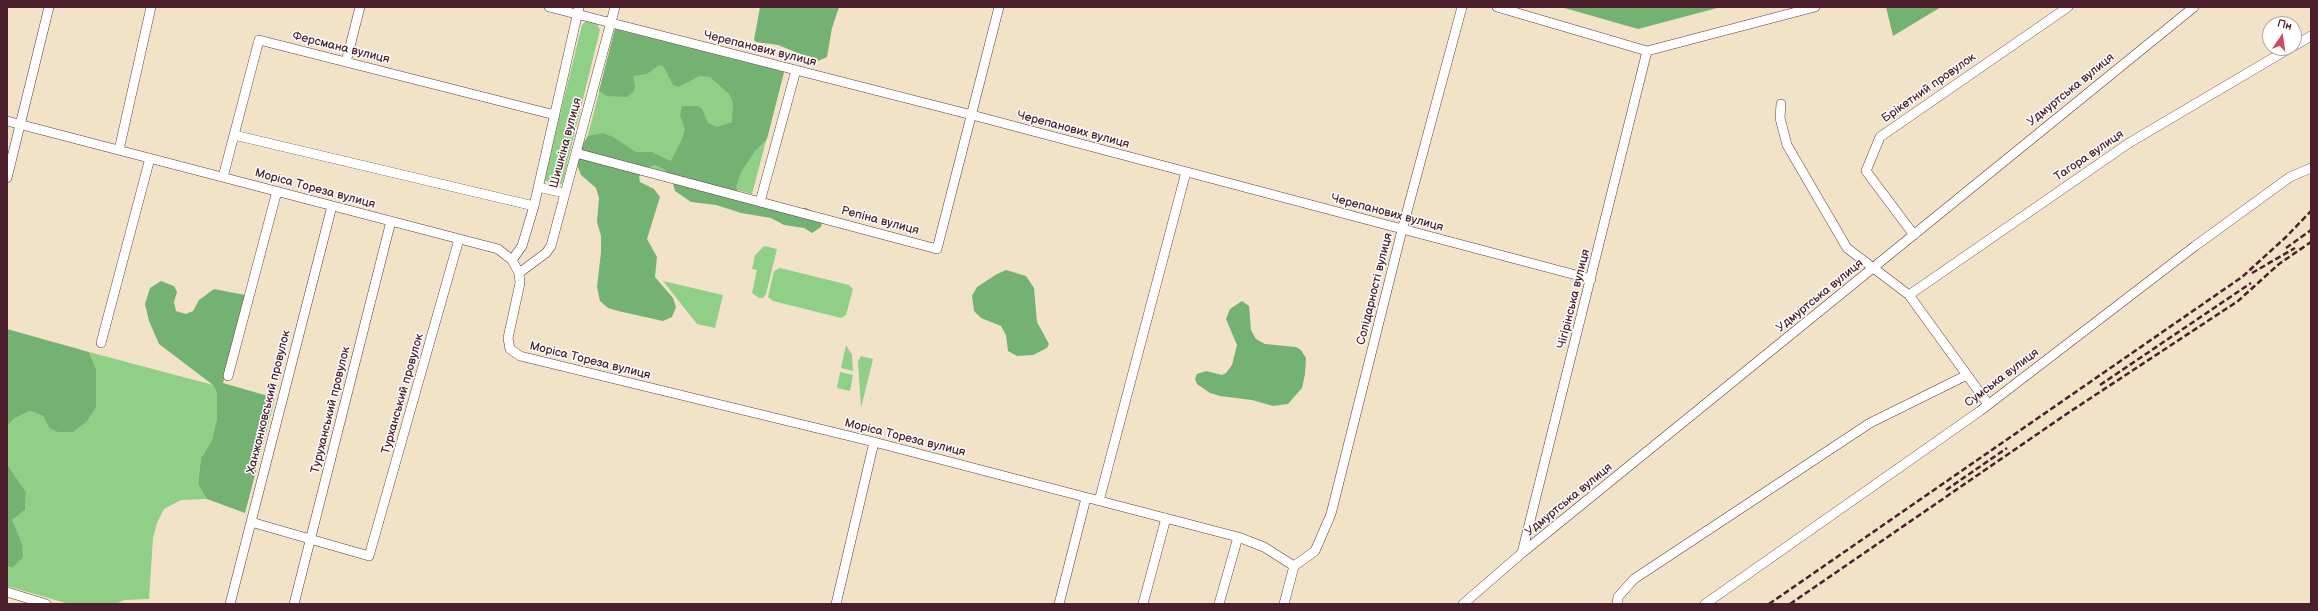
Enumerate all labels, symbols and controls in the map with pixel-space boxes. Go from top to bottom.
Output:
north arrow [2262,16,2302,56]
text: Пн [2276,17,2293,33]
street label: Черепанових вулиця [702,28,818,70]
street label: Ферсмана вулиця [291,29,391,67]
street label: Брiкетний провулок [1879,50,1979,126]
street label: Удмуртська вулиця [2025,50,2117,130]
street label: Шишкiна вулиця [547,96,585,190]
street label: Черепанових вулиця [1015,108,1131,152]
street label: Тагора вулиця [2051,127,2127,185]
street label: Моріса Тореза вулиця [253,166,377,212]
street label: Черепанових вулиця [1329,191,1445,235]
street label: Репiна вулиця [839,204,921,238]
street label: Солідарності вулиця [1354,231,1396,347]
street label: Чiгiрiнська вулиця [1555,248,1593,350]
street label: Удмуртська вулиця [1774,256,1866,336]
street label: Ханжонковський провулок [244,329,294,475]
street label: Турханський провулок [379,332,427,456]
street label: Моріса Тореза вулиця [528,339,652,383]
street label: Туруханський провулок [308,345,354,475]
street label: Сумська вулиця [1962,345,2042,411]
street label: Моріса Тореза вулиця [843,416,967,460]
street label: Удмуртська вулиця [1523,460,1615,540]

